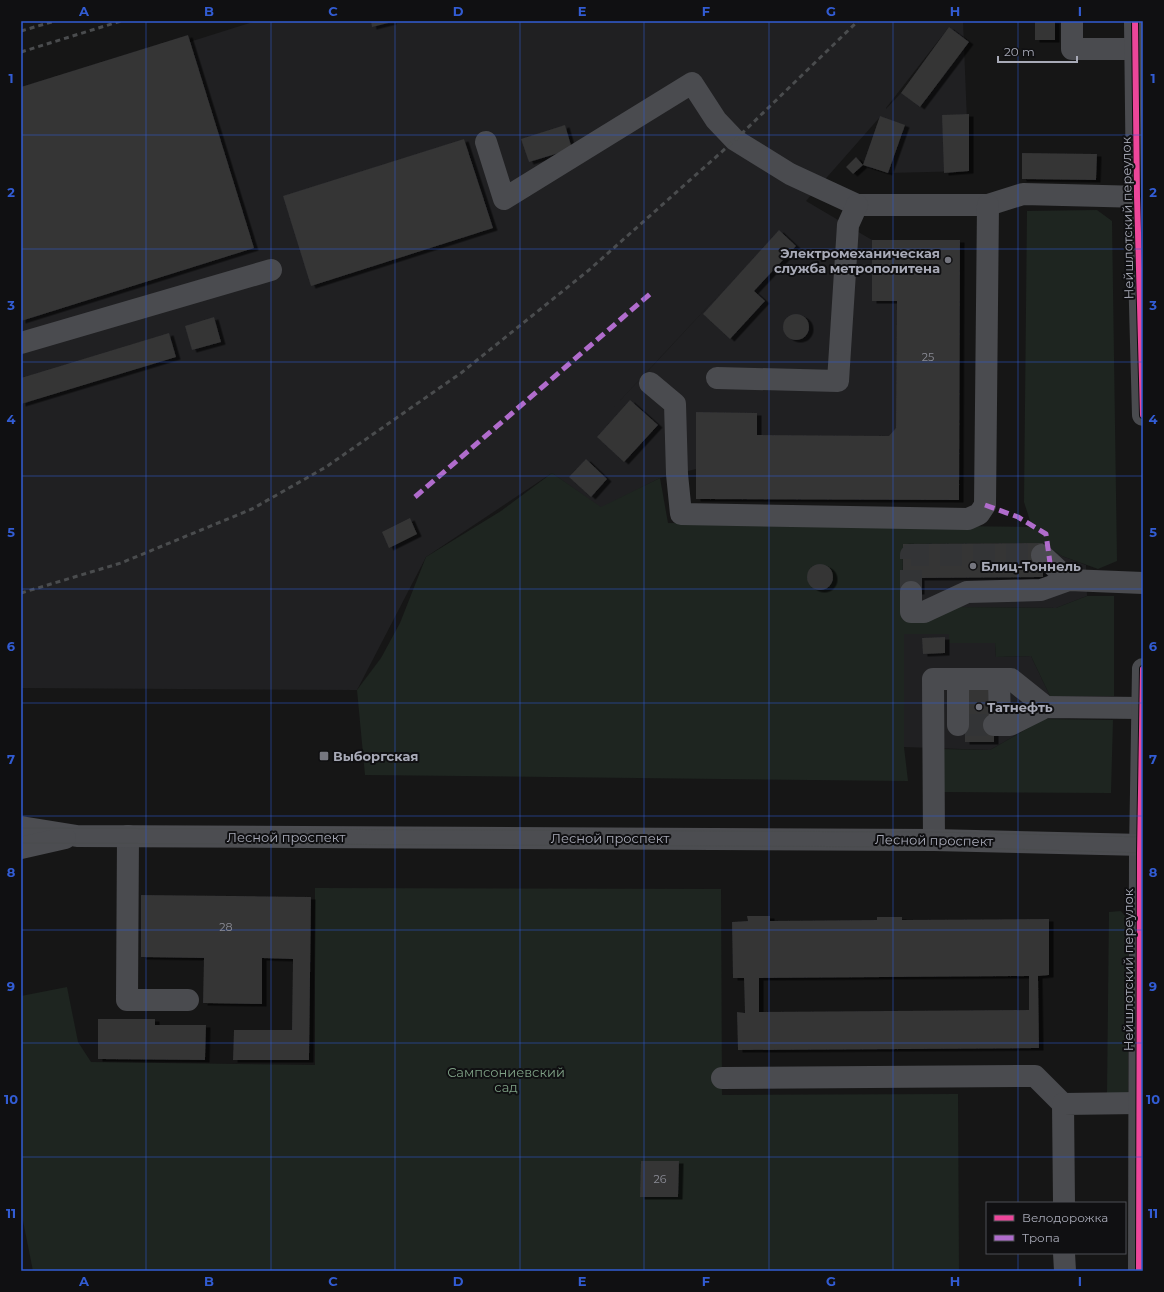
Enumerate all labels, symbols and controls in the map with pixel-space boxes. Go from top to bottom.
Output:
text: A [78,3,90,19]
text: B [204,3,214,19]
text: C [328,3,338,19]
text: D [453,3,464,19]
text: E [578,3,587,19]
text: F [702,3,710,19]
text: G [826,3,836,19]
text: H [950,3,960,19]
text: I [1078,3,1082,19]
scale bar [998,38,1077,64]
text: 20 m [1004,44,1035,59]
text: 1 [8,70,14,86]
text: 1 [1150,70,1156,86]
street label: Нейшлотский переулок [1118,136,1136,299]
text: 2 [7,184,15,200]
text: 2 [1149,184,1157,200]
place label: Электромеханическая служба метрополитена [774,245,940,276]
marker: Электромеханическая служба метрополитена [943,255,953,265]
text: 3 [6,297,15,313]
text: 3 [1148,297,1157,313]
house number: 25 [922,350,934,364]
text: 4 [7,411,16,427]
text: 4 [1149,411,1158,427]
text: 5 [7,524,15,540]
text: 5 [1149,524,1157,540]
place label: Блиц-Тоннель [981,558,1081,574]
marker: Блиц-Тоннель [968,561,978,571]
text: 6 [7,638,16,654]
text: 6 [1149,638,1158,654]
place label: Татнефть [987,699,1053,715]
marker: Татнефть [974,702,984,712]
place label: Выборгская [333,748,418,764]
marker: Выборгская [318,750,330,762]
text: 7 [7,751,15,767]
text: 7 [1149,751,1157,767]
street label: Лесной проспект [227,829,346,845]
street label: Лесной проспект [551,830,670,846]
street label: Лесной проспект [875,831,994,849]
text: 8 [7,864,16,880]
text: 8 [1149,864,1158,880]
street label: Нейшлотский переулок [1120,888,1136,1051]
house number: 28 [219,920,233,934]
text: 9 [7,978,15,994]
text: 9 [1149,978,1157,994]
park label: Сампсониевский сад [447,1064,565,1095]
text: 10 [4,1091,18,1107]
text: 10 [1146,1091,1160,1107]
house number: 26 [654,1172,667,1186]
legend [986,1202,1126,1254]
text: 11 [6,1205,16,1221]
text: 11 [1148,1205,1158,1221]
text: Велодорожка [1022,1210,1108,1225]
text: Тропа [1022,1230,1060,1245]
text: A [78,1273,90,1289]
text: B [204,1273,214,1289]
text: C [328,1273,338,1289]
text: D [453,1273,464,1289]
text: E [578,1273,587,1289]
text: F [702,1273,710,1289]
text: G [826,1273,836,1289]
text: H [950,1273,960,1289]
text: I [1078,1273,1082,1289]

